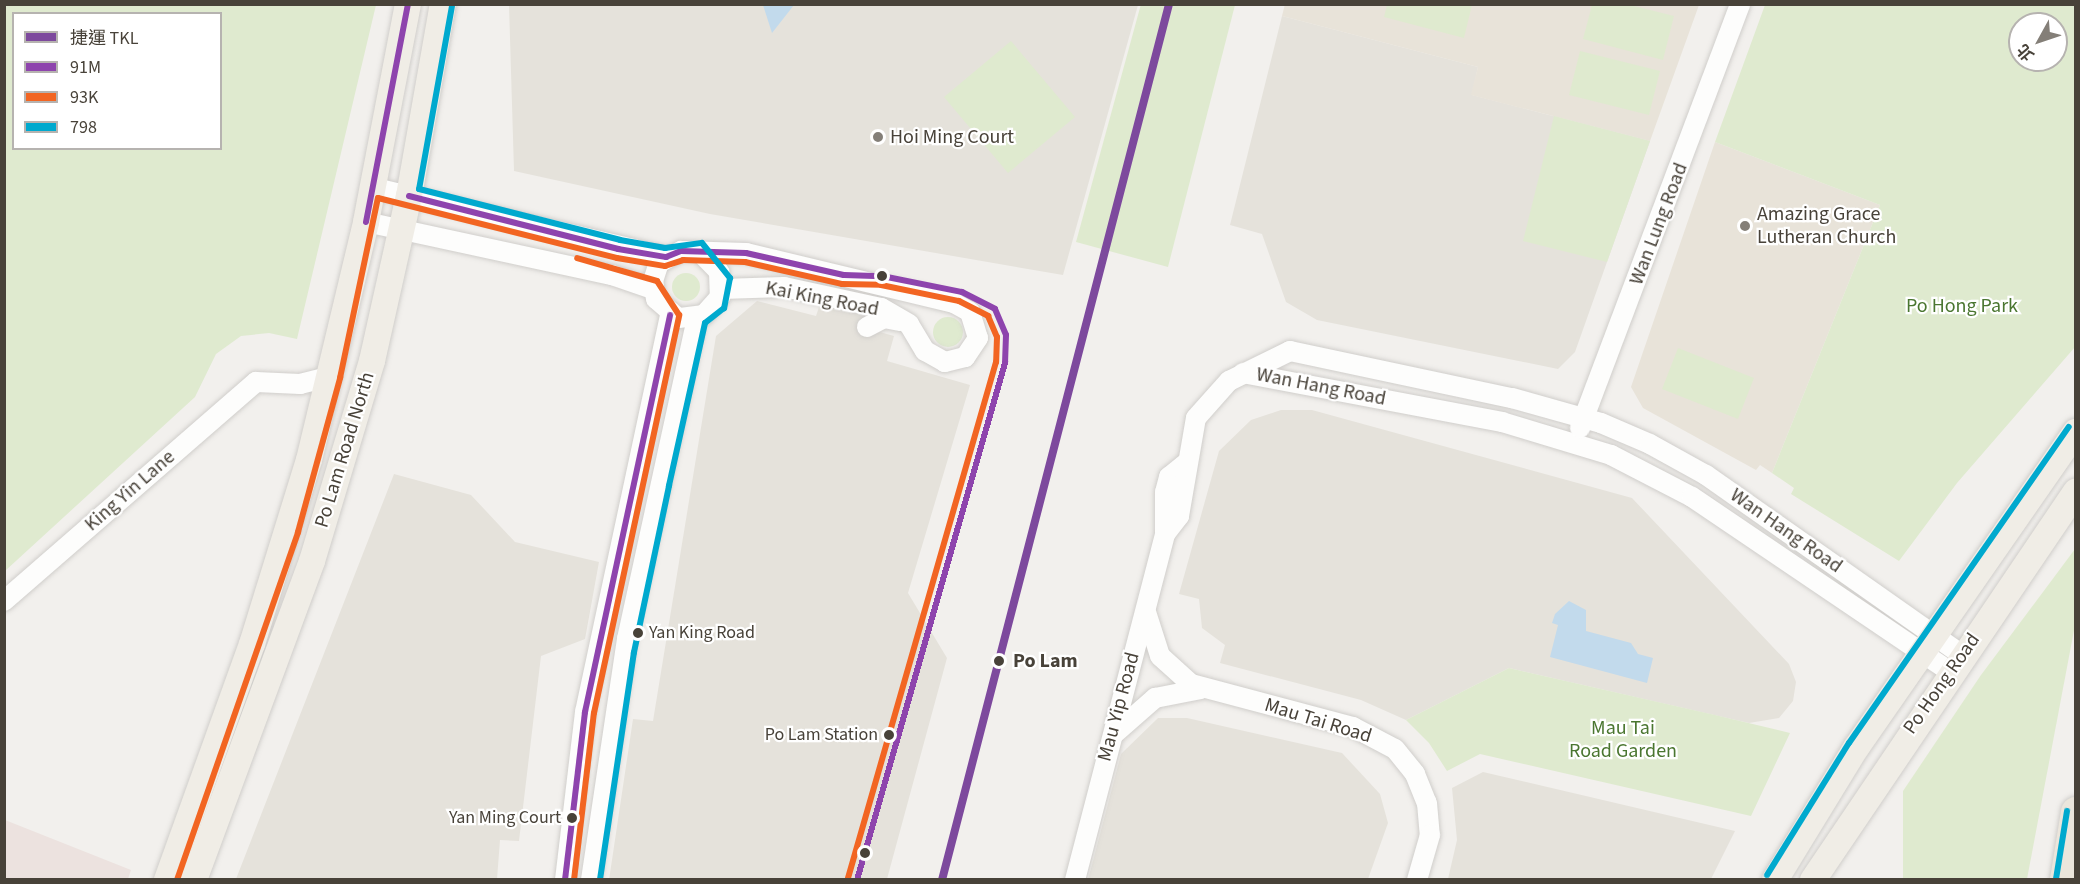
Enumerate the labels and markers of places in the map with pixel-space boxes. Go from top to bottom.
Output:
place label: Hoi Ming Court [890,125,1014,149]
marker: Hoi Ming Court [871,130,885,144]
place label: Amazing Grace Lutheran Church [1757,202,1896,249]
marker: Amazing Grace Lutheran Church [1738,219,1752,233]
unlabelled marker [876,270,888,282]
place label: Yan King Road [649,622,755,644]
marker: Yan King Road [632,627,644,639]
place label: Po Lam [1013,649,1078,673]
marker: Po Lam [990,652,1008,670]
place label: Po Lam Station [765,724,878,746]
marker: Po Lam Station [883,729,895,741]
place label: Yan Ming Court [449,807,561,829]
marker: Yan Ming Court [566,812,578,824]
unlabelled marker [859,847,871,859]

